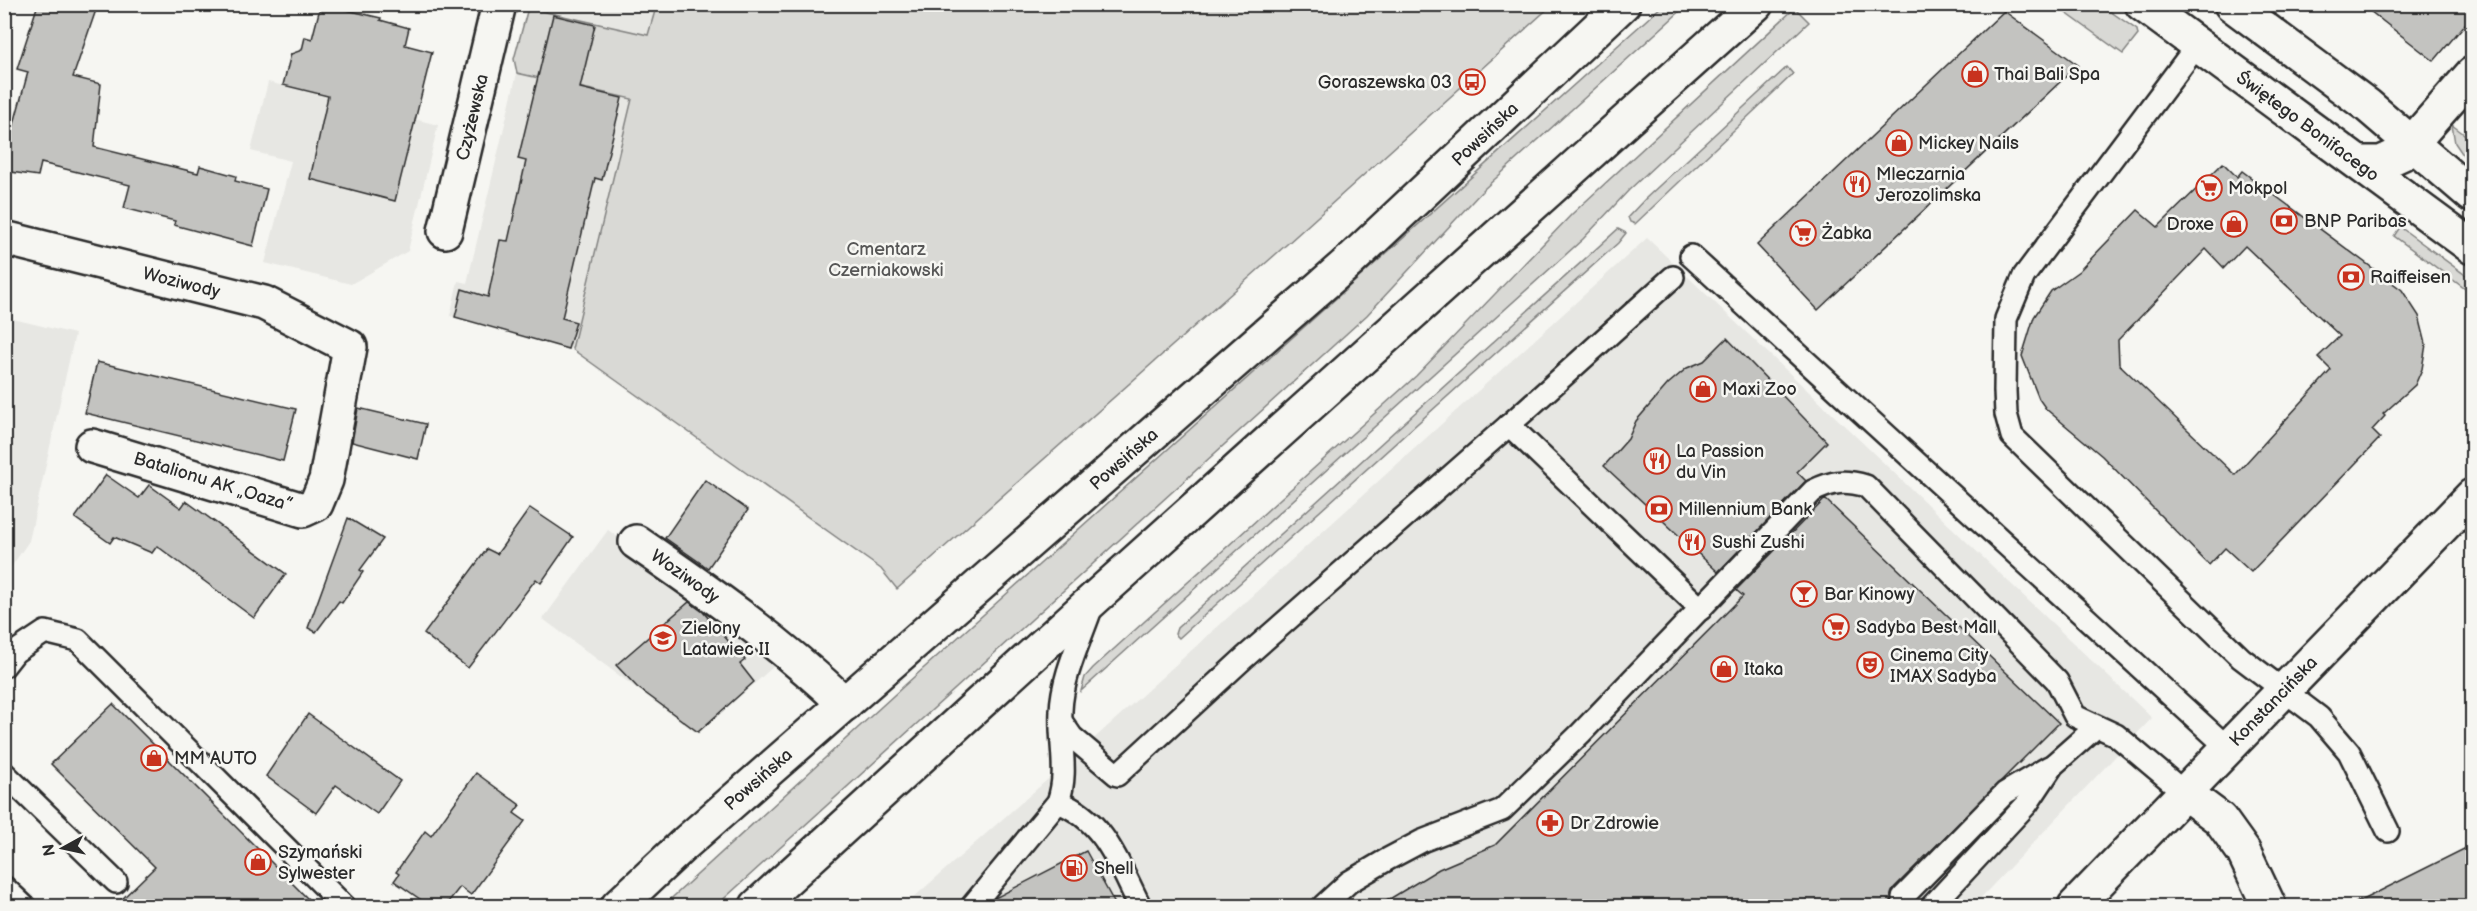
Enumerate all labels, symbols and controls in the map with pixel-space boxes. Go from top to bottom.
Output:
shop icon: Thai Bali Spa [1960,59,1990,89]
place label: Thai Bali Spa [1994,64,2100,85]
street label: Świętego Bonifacego [2232,65,2383,186]
bus stop icon: Goraszewska 03 [1457,67,1487,97]
street label: Czyżewska [452,72,493,163]
place label: Goraszewska 03 [1318,72,1452,93]
street label: Powsińska [1447,98,1522,170]
shop icon: Mickey Nails [1884,128,1914,158]
place label: Mickey Nails [1918,133,2019,154]
place label: Mleczarnia Jerozolimska [1876,164,1981,206]
restaurant icon: Mleczarnia Jerozolimska [1842,169,1872,199]
supermarket icon: Mokpol [2194,173,2224,203]
place label: Mokpol [2228,178,2287,199]
bank icon: BNP Paribas [2269,206,2299,236]
shop icon: Droxe [2219,209,2249,239]
place label: BNP Paribas [2304,211,2407,232]
place label: Droxe [2167,214,2214,235]
supermarket icon: Żabka [1788,218,1818,248]
place label: Żabka [1821,222,1872,244]
park label: Cmentarz Czerniakowski [828,239,944,281]
bank icon: Raiffeisen [2336,262,2366,292]
street label: Woziwody [141,263,223,302]
place label: Raiffeisen [2370,267,2451,288]
shop icon: Maxi Zoo [1688,374,1718,404]
place label: Maxi Zoo [1722,379,1797,400]
street label: Powsińska [1085,424,1162,494]
place label: La Passion du Vin [1676,441,1764,483]
restaurant icon: La Passion du Vin [1642,446,1672,476]
street label: Batalionu AK „Oaza” [131,448,295,516]
bank icon: Millennium Bank [1644,494,1674,524]
place label: Millennium Bank [1678,499,1812,520]
restaurant icon: Sushi Zushi [1677,527,1707,557]
place label: Sushi Zushi [1712,532,1805,553]
street label: Woziwody [647,545,724,608]
bar icon: Bar Kinowy [1789,579,1819,609]
place label: Bar Kinowy [1824,584,1916,605]
supermarket icon: Sadyba Best Mall [1821,612,1851,642]
place label: Sadyba Best Mall [1856,617,1997,638]
place label: Zielony Latawiec II [681,618,770,660]
school or university icon: Zielony Latawiec II [648,623,678,653]
place label: Cinema City IMAX Sadyba [1890,645,1997,687]
theatre icon: Cinema City IMAX Sadyba [1855,650,1885,680]
street label: Konstancińska [2225,652,2322,751]
shop icon: Itaka [1709,654,1739,684]
place label: Itaka [1744,659,1783,680]
shop icon: MM AUTO [139,743,169,773]
street label: Powsińska [720,744,796,815]
place label: MM AUTO [174,748,257,769]
pharmacy icon: Dr Zdrowie [1535,808,1565,838]
place label: Dr Zdrowie [1570,813,1659,834]
north arrow [33,818,93,878]
place label: Szymański Sylwester [278,842,362,884]
text: N [39,843,60,857]
shop icon: Szymański Sylwester [243,847,273,877]
fuel station icon: Shell [1059,853,1089,883]
place label: Shell [1094,858,1134,879]

